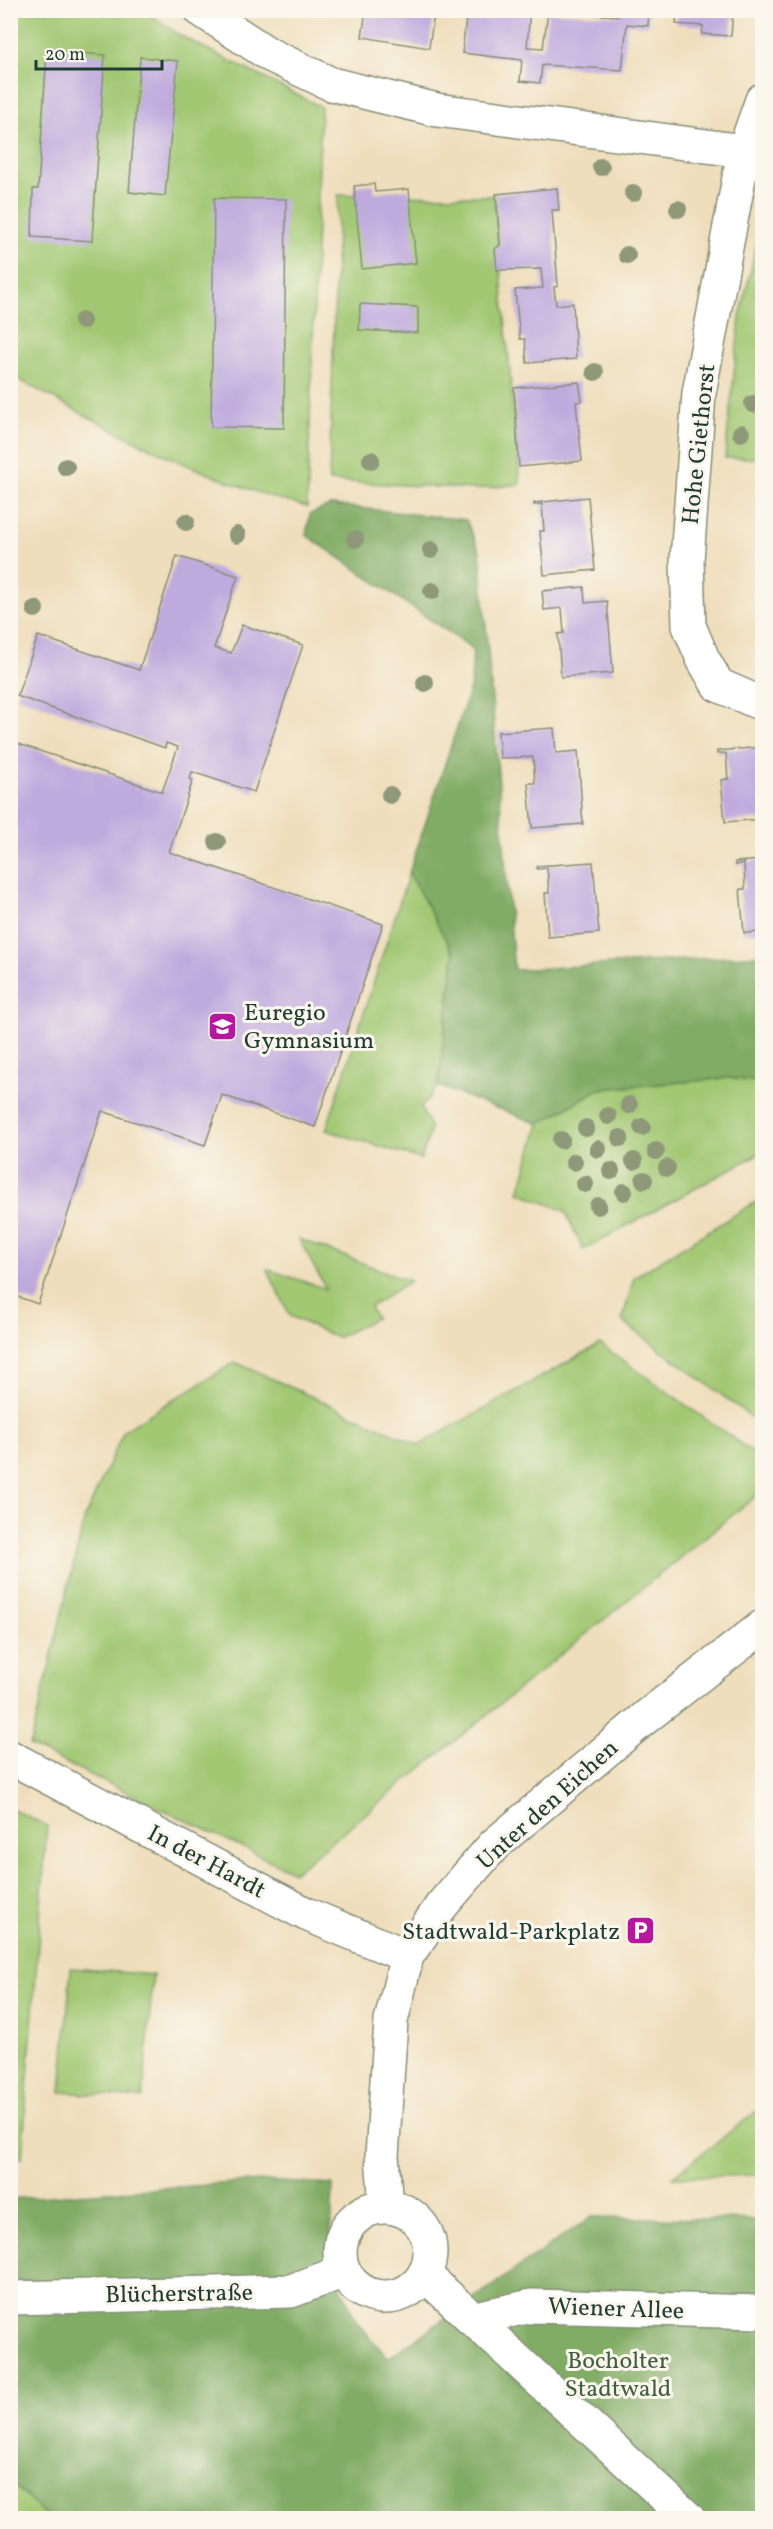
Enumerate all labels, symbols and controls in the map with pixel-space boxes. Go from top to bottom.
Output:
scale bar [36,33,162,71]
text: 20 m [45,43,85,68]
street label: Hohe Giethorst [675,362,725,526]
place label: Euregio Gymnasium [244,997,374,1059]
school or university icon: Euregio Gymnasium [207,1010,239,1042]
street label: Unter den Eichen [470,1732,627,1879]
street label: In der Hardt [141,1817,271,1908]
parking icon: Stadtwald-Parkplatz [625,1915,657,1947]
place label: Stadtwald-Parkplatz [402,1916,620,1950]
street label: Blücherstraße [105,2277,253,2313]
street label: Wiener Allee [547,2291,685,2329]
park label: Bocholter Stadtwald [565,2345,671,2407]

